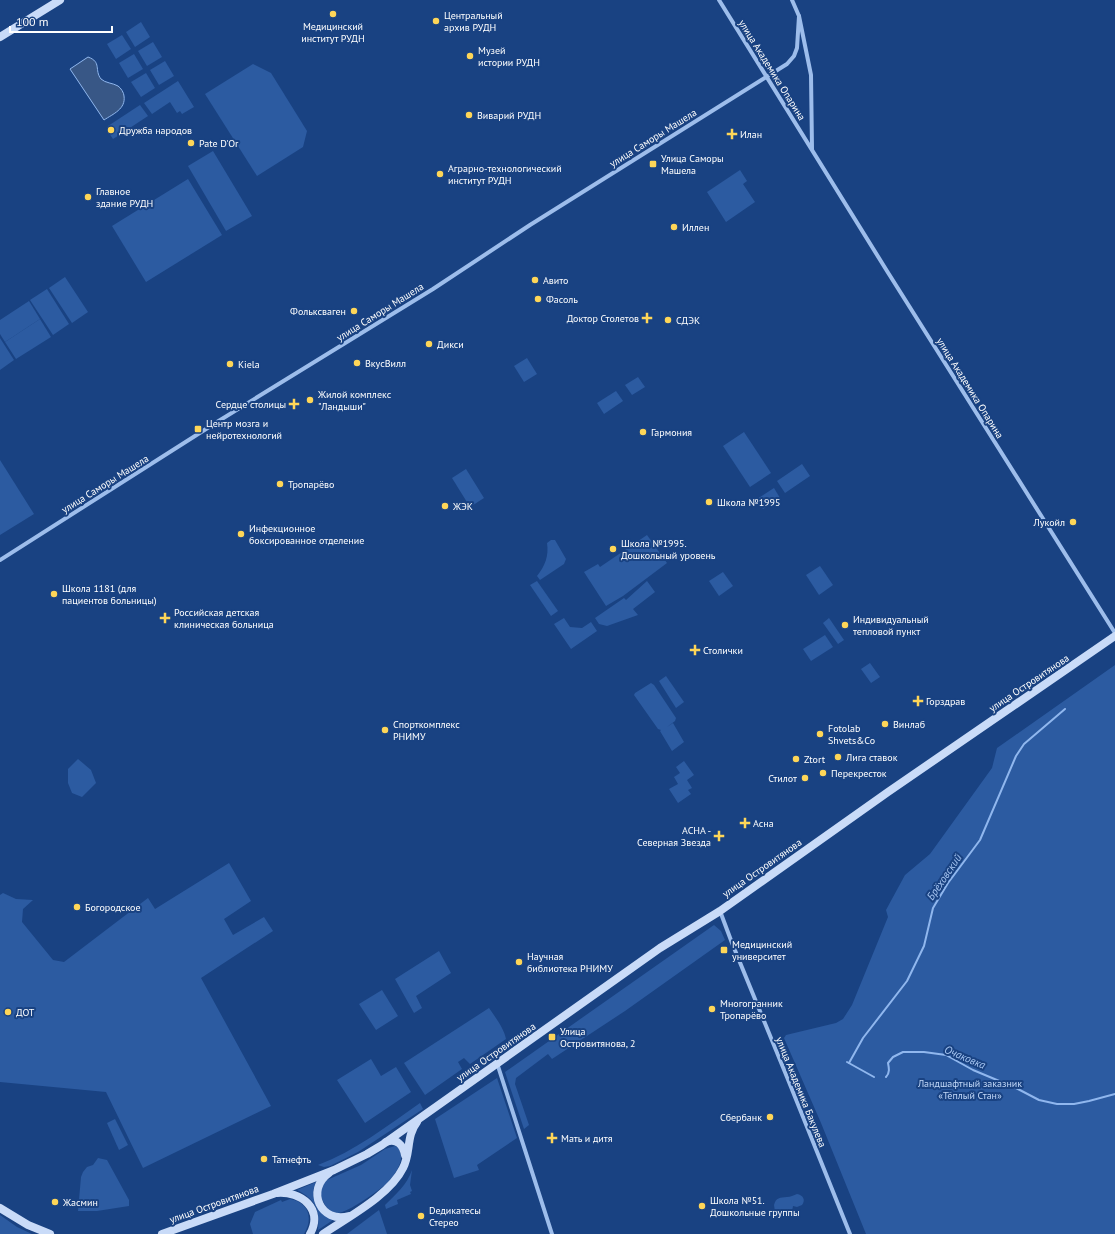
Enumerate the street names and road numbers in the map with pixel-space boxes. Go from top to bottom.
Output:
street label: улица Академика Опарина [736,17,808,123]
street label: улица Саморы Машела [607,106,699,170]
street label: улица Саморы Машела [334,280,426,344]
street label: улица Академика Опарина [934,335,1006,441]
street label: улица Саморы Машела [59,452,151,516]
street label: улица Островитянова [986,651,1072,715]
street label: улица Островитянова [720,836,804,900]
street label: улица Островитянова [454,1020,538,1084]
street label: улица Академика Бакулева [773,1035,829,1149]
street label: улица Островитянова [168,1182,260,1226]

